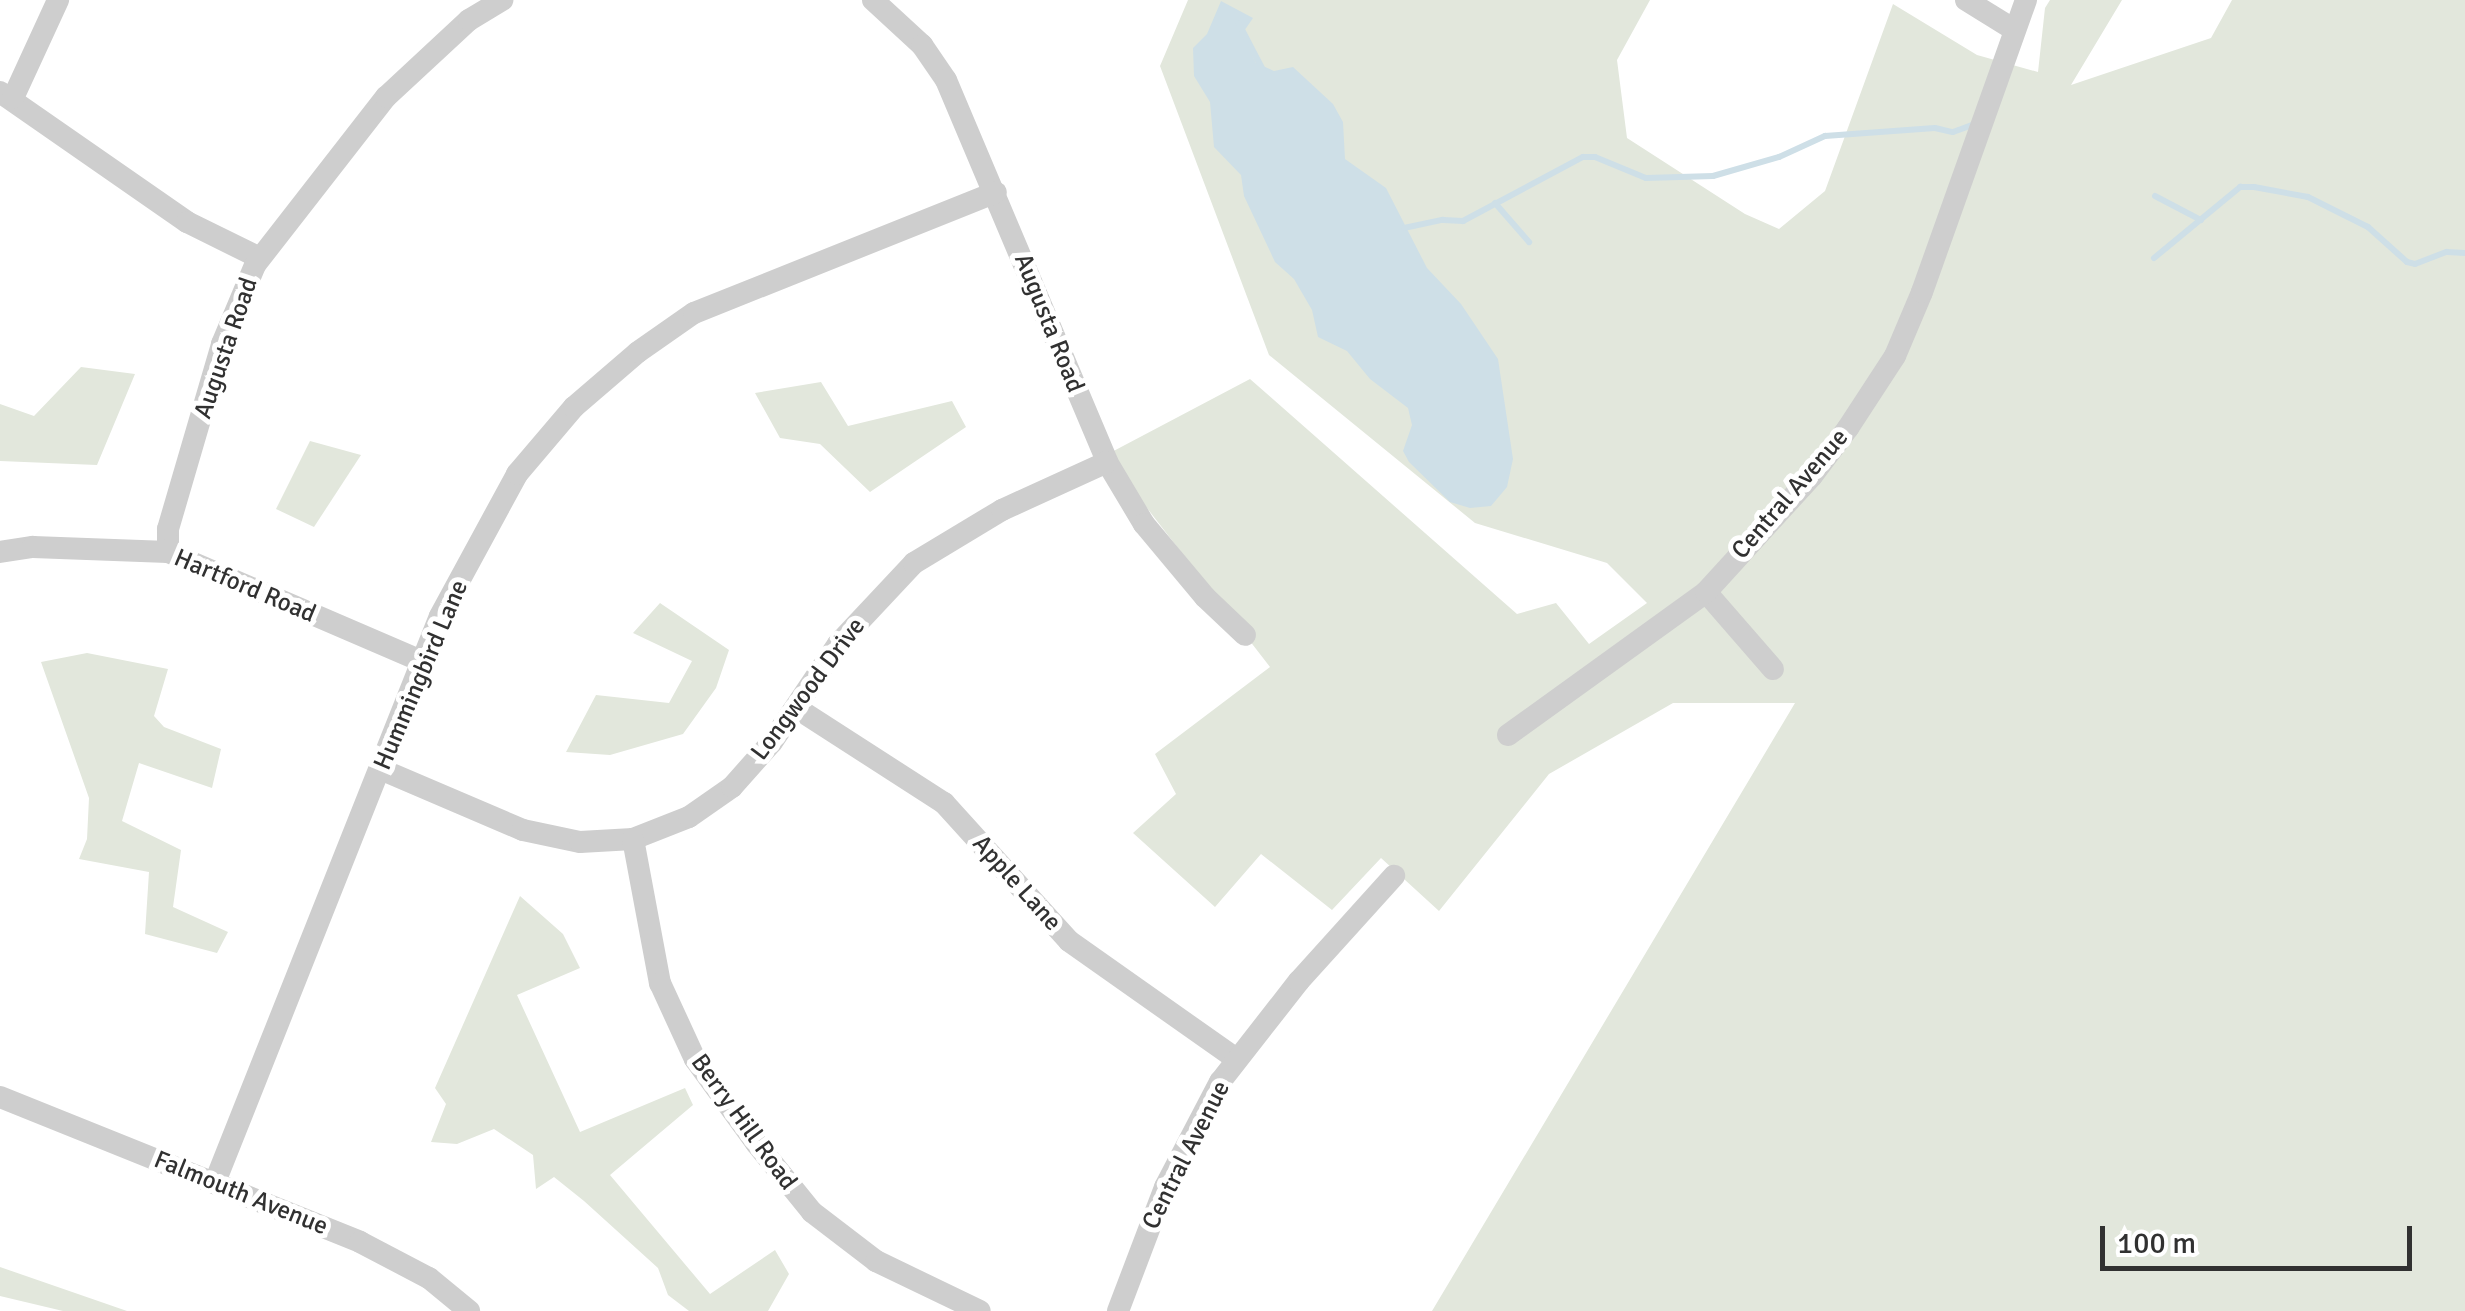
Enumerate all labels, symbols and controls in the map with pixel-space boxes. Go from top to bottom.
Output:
street label: Augusta Road [1008,249,1090,397]
street label: Augusta Road [188,274,264,422]
street label: Central Avenue [1725,423,1855,565]
street label: Hartford Road [170,543,320,629]
street label: Hummingbird Lane [367,576,475,774]
street label: Longwood Drive [745,612,871,766]
street label: Apple Lane [966,829,1068,937]
street label: Berry Hill Road [685,1048,803,1196]
street label: Central Avenue [1136,1076,1236,1234]
street label: Falmouth Avenue [150,1144,332,1242]
scale bar [2105,1206,2418,1268]
text: 100 m [2117,1225,2196,1262]

